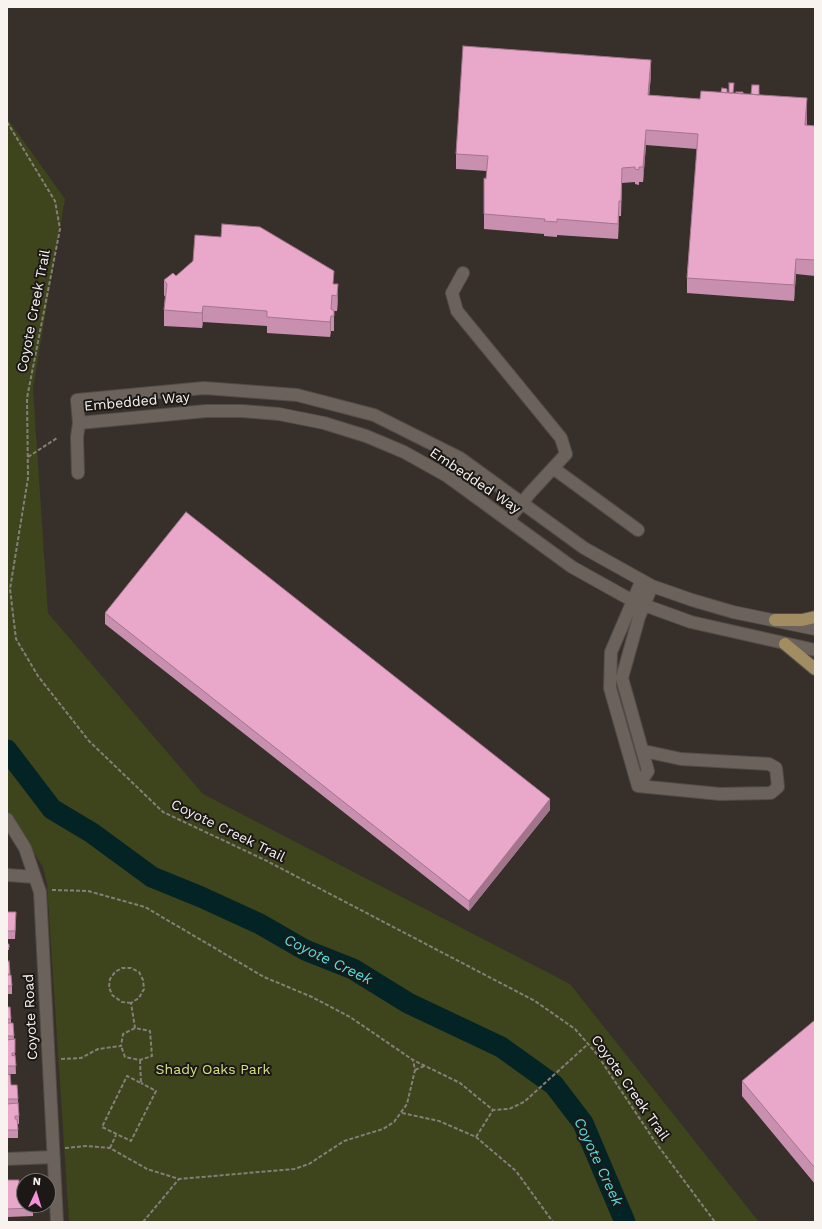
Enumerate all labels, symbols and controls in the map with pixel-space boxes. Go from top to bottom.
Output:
street label: Coyote Creek Trail [14,248,54,374]
street label: Embedded Way [83,389,191,415]
street label: Embedded Way [426,444,524,518]
street label: Coyote Creek Trail [168,796,288,866]
water label: Coyote Creek [281,931,375,989]
street label: Coyote Road [20,974,42,1060]
street label: Coyote Creek Trail [587,1032,673,1144]
park label: Shady Oaks Park [156,1062,270,1078]
water label: Coyote Creek [570,1115,626,1209]
north arrow [16,1173,56,1213]
text: N [32,1175,41,1188]

